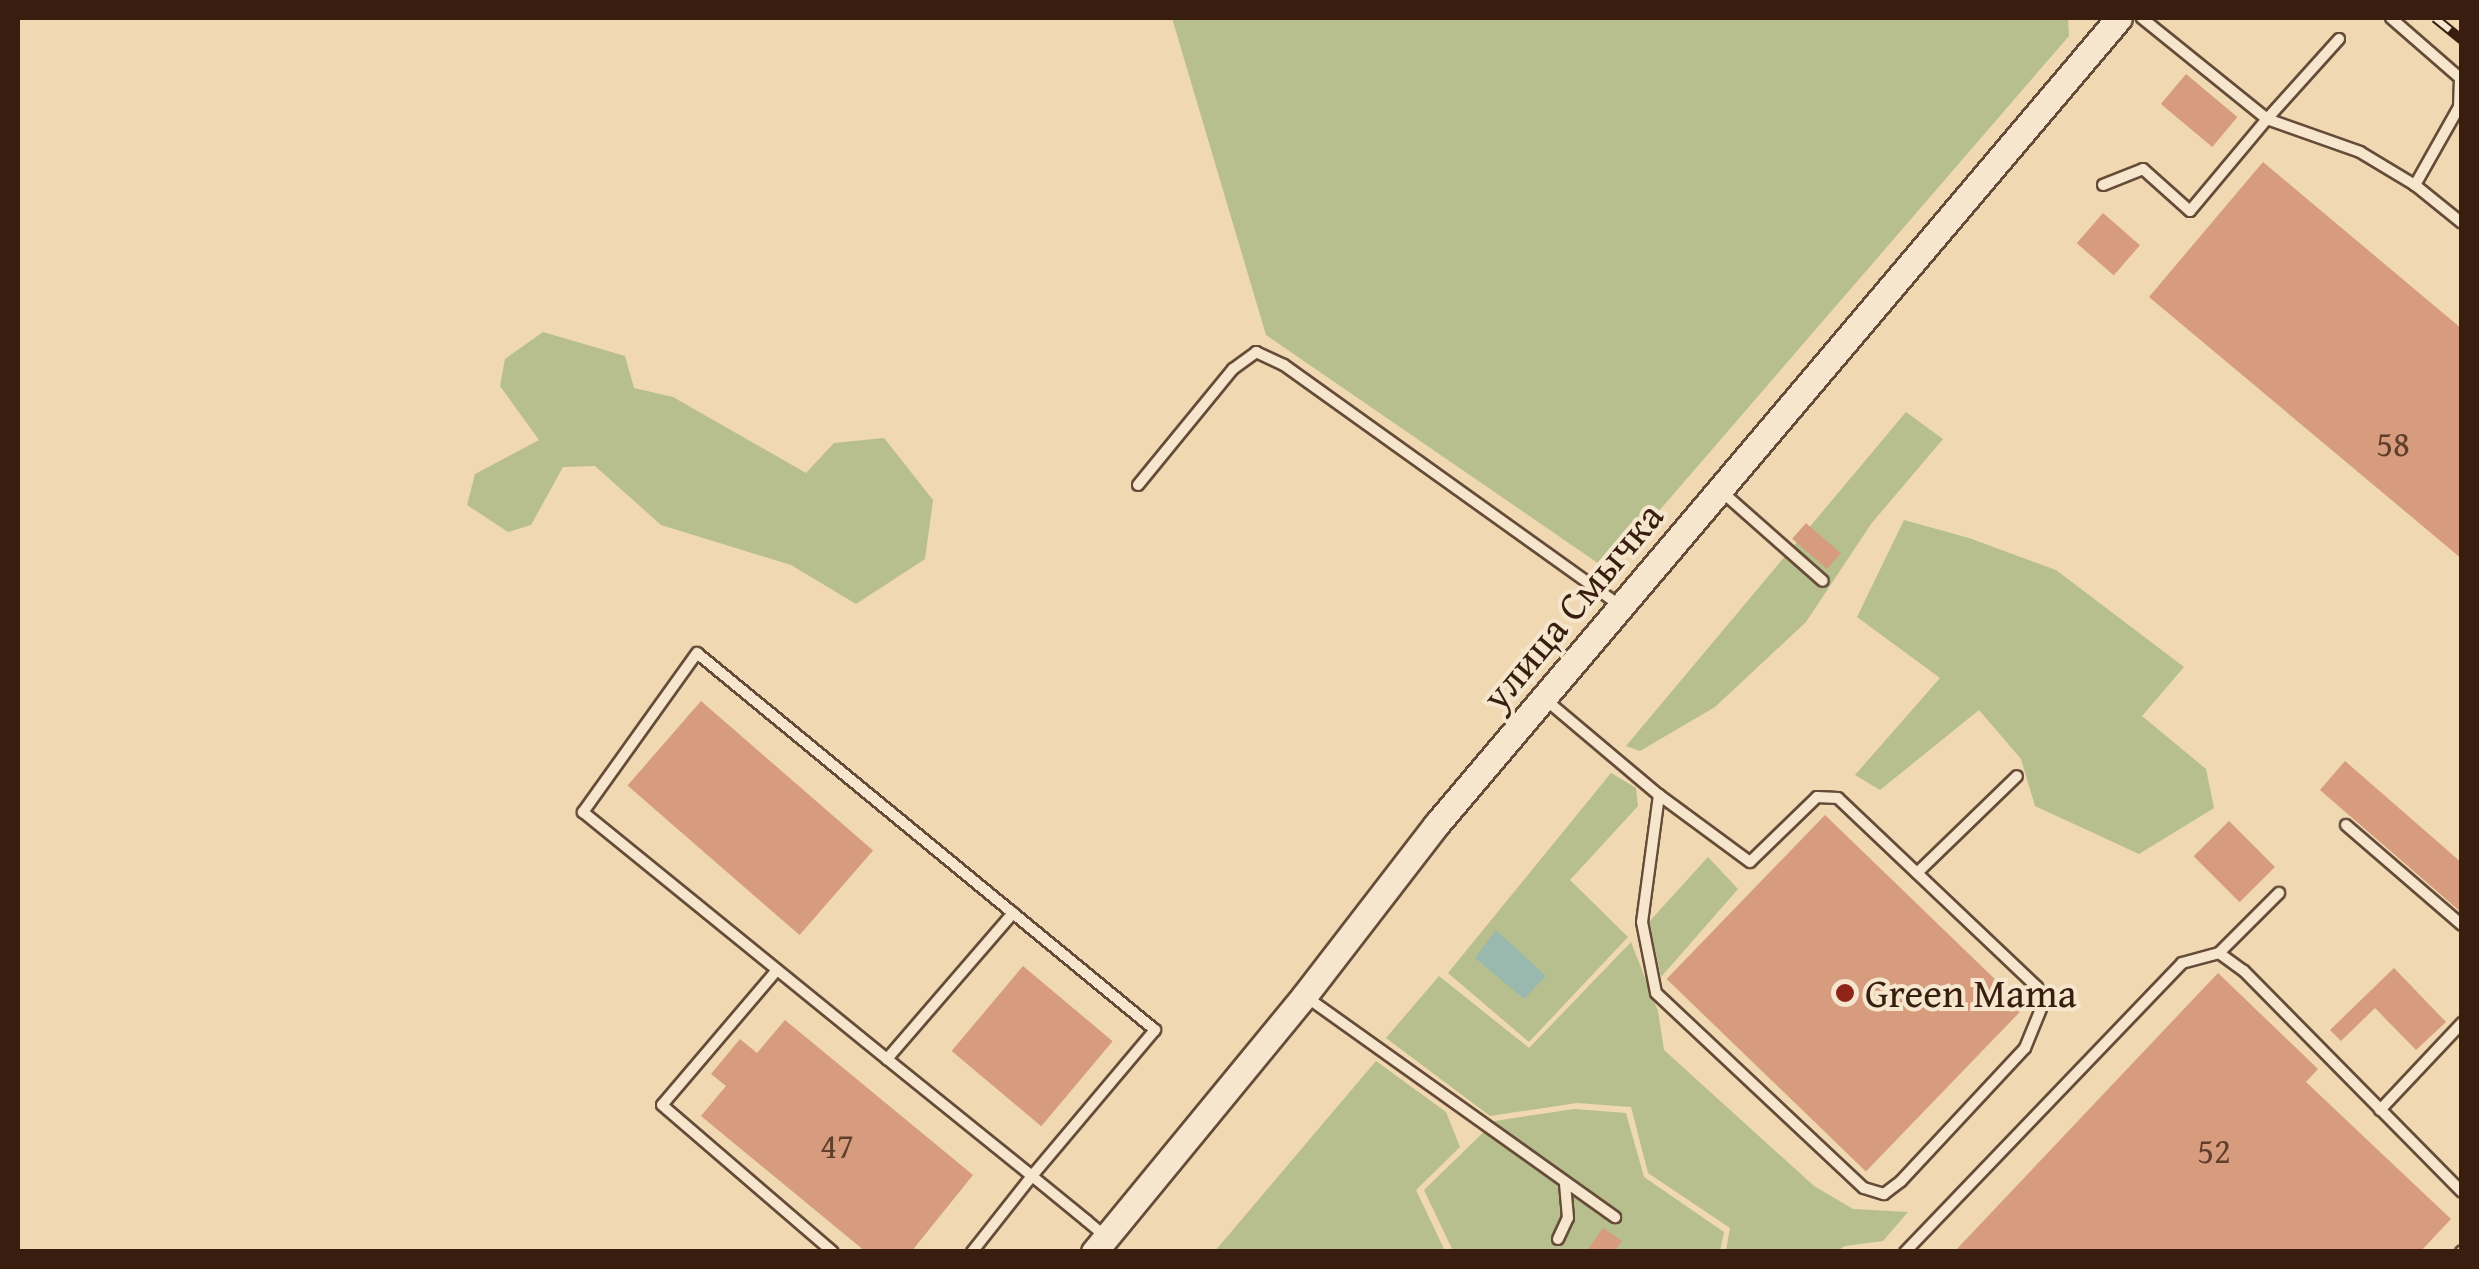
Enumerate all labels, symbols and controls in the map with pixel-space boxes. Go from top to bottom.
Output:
house number: 58 [2376,423,2410,465]
street label: улица Смычка [1471,492,1673,720]
place label: Green Mama [1865,969,2077,1017]
marker: Green Mama [1834,982,1856,1004]
house number: 47 [820,1125,854,1167]
house number: 52 [2197,1130,2231,1172]

